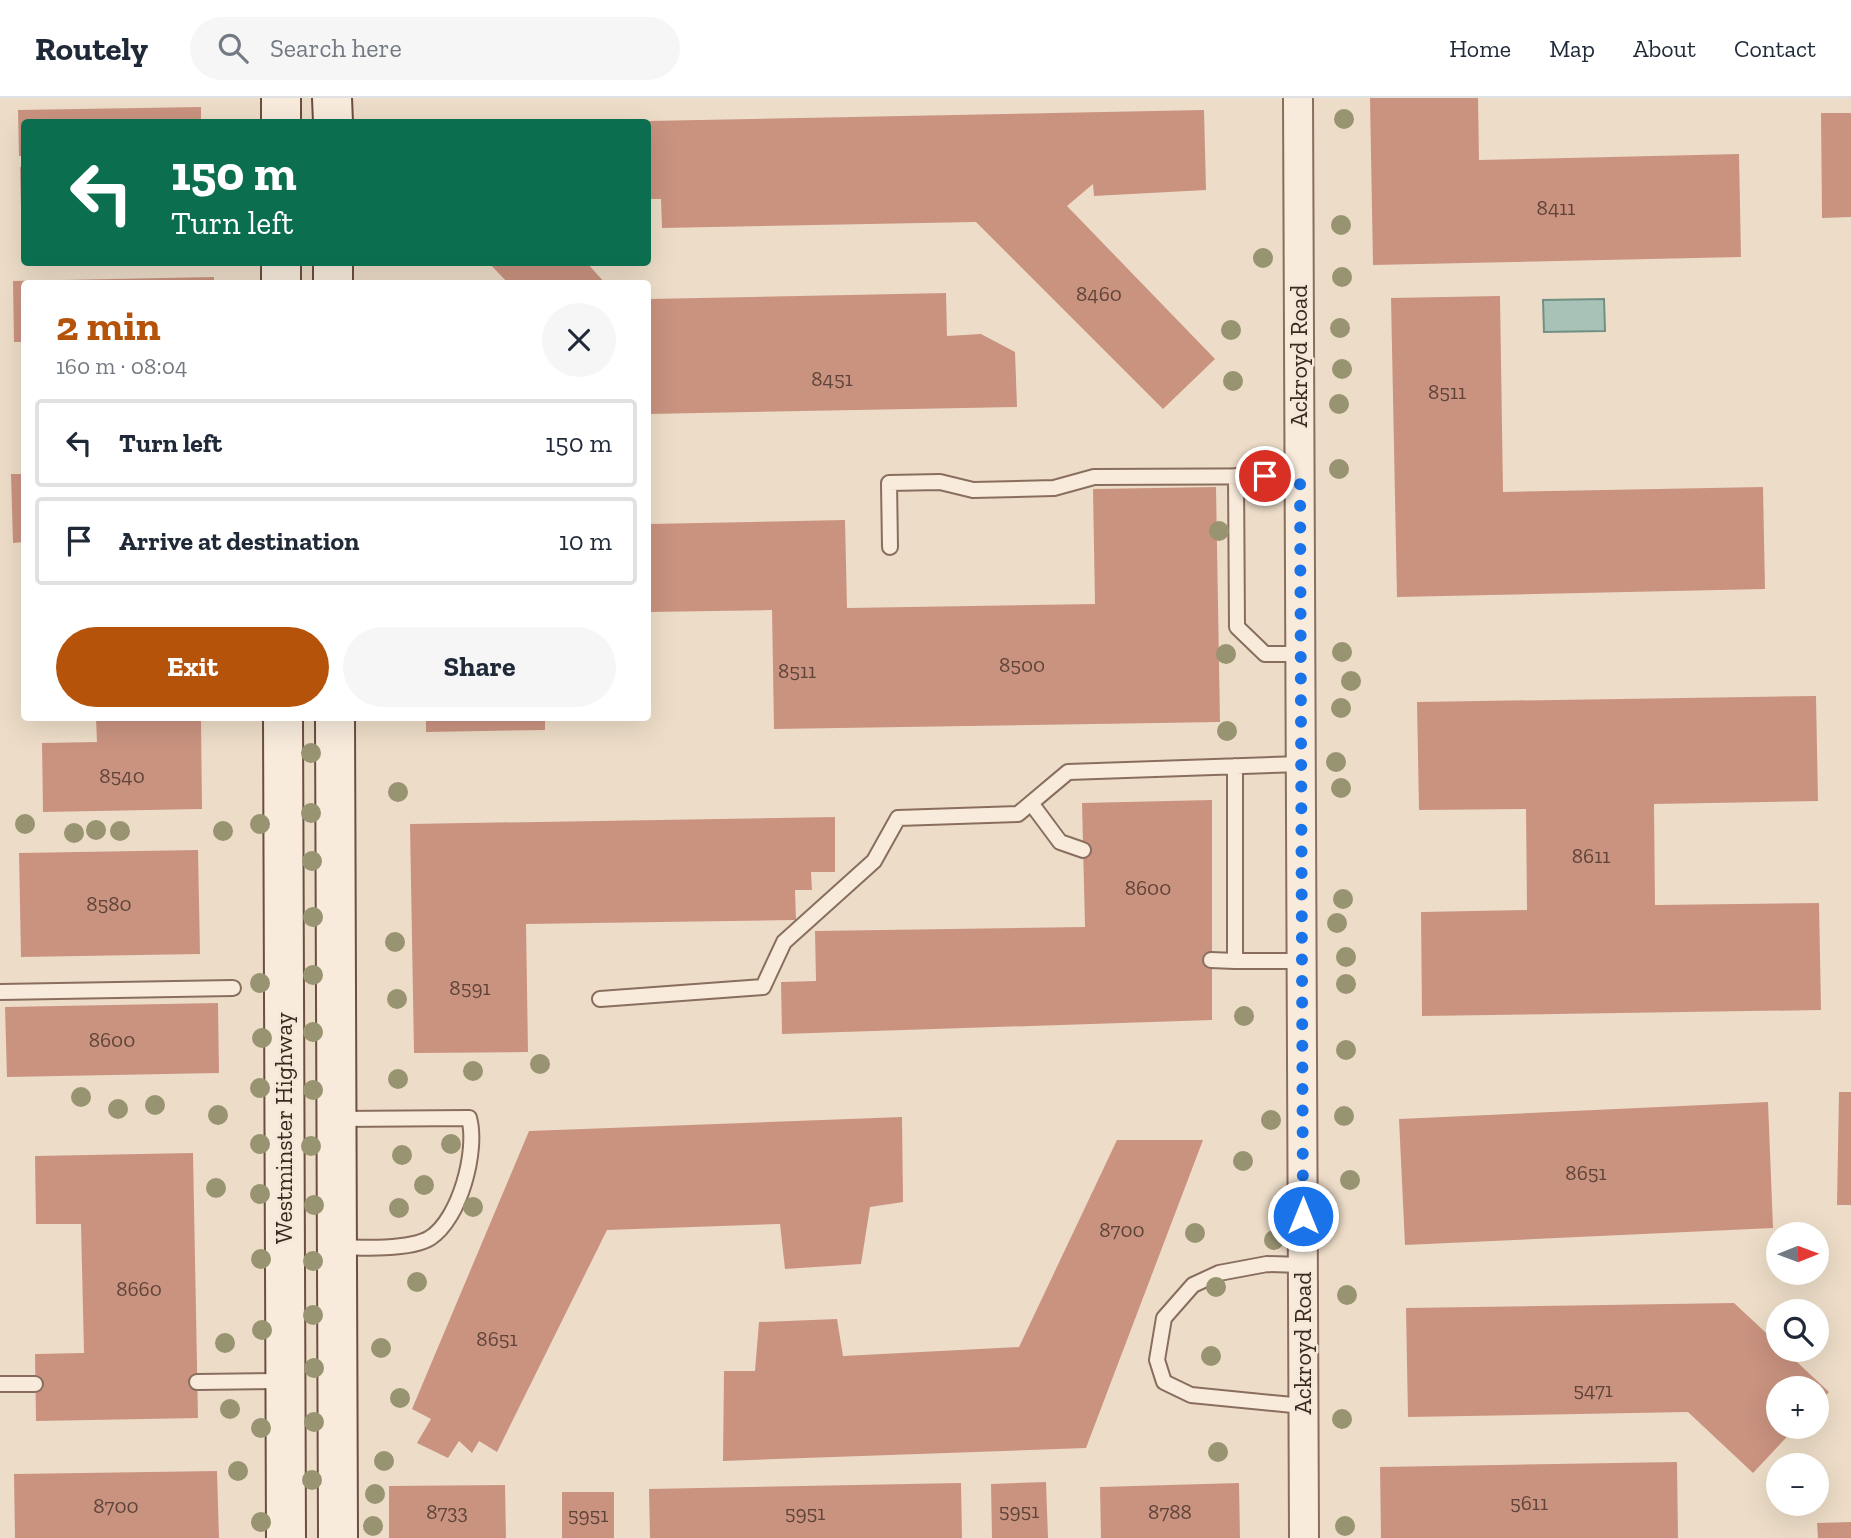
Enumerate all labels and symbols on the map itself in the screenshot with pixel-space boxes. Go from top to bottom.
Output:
house number: 8411 [1537,195,1575,220]
house number: 8460 [1076,281,1122,306]
street label: Ackroyd Road [1284,285,1313,427]
house number: 8451 [811,366,853,391]
house number: 8511 [1428,379,1466,404]
pin [1235,446,1295,506]
house number: 8500 [999,652,1045,677]
house number: 8511 [778,658,816,683]
house number: 8540 [99,763,145,788]
house number: 8611 [1572,843,1610,868]
house number: 8600 [1125,875,1171,900]
house number: 8580 [86,891,132,916]
house number: 8591 [449,975,491,1000]
street label: Westminster Highway [269,1011,298,1244]
house number: 8600 [89,1027,135,1052]
house number: 8651 [1565,1160,1607,1185]
position arrow [1266,1179,1340,1253]
house number: 8700 [1099,1217,1145,1242]
north arrow [1766,1222,1829,1284]
street label: Ackroyd Road [1288,1272,1317,1414]
house number: 8660 [116,1276,162,1301]
house number: 8651 [476,1326,518,1351]
house number: 5471 [1573,1377,1613,1402]
house number: 5611 [1510,1490,1548,1515]
house number: 8700 [93,1493,139,1518]
house number: 5951 [999,1498,1039,1523]
house number: 8733 [426,1499,468,1524]
house number: 8788 [1148,1499,1192,1524]
house number: 5951 [785,1500,825,1525]
house number: 5951 [568,1502,608,1527]

